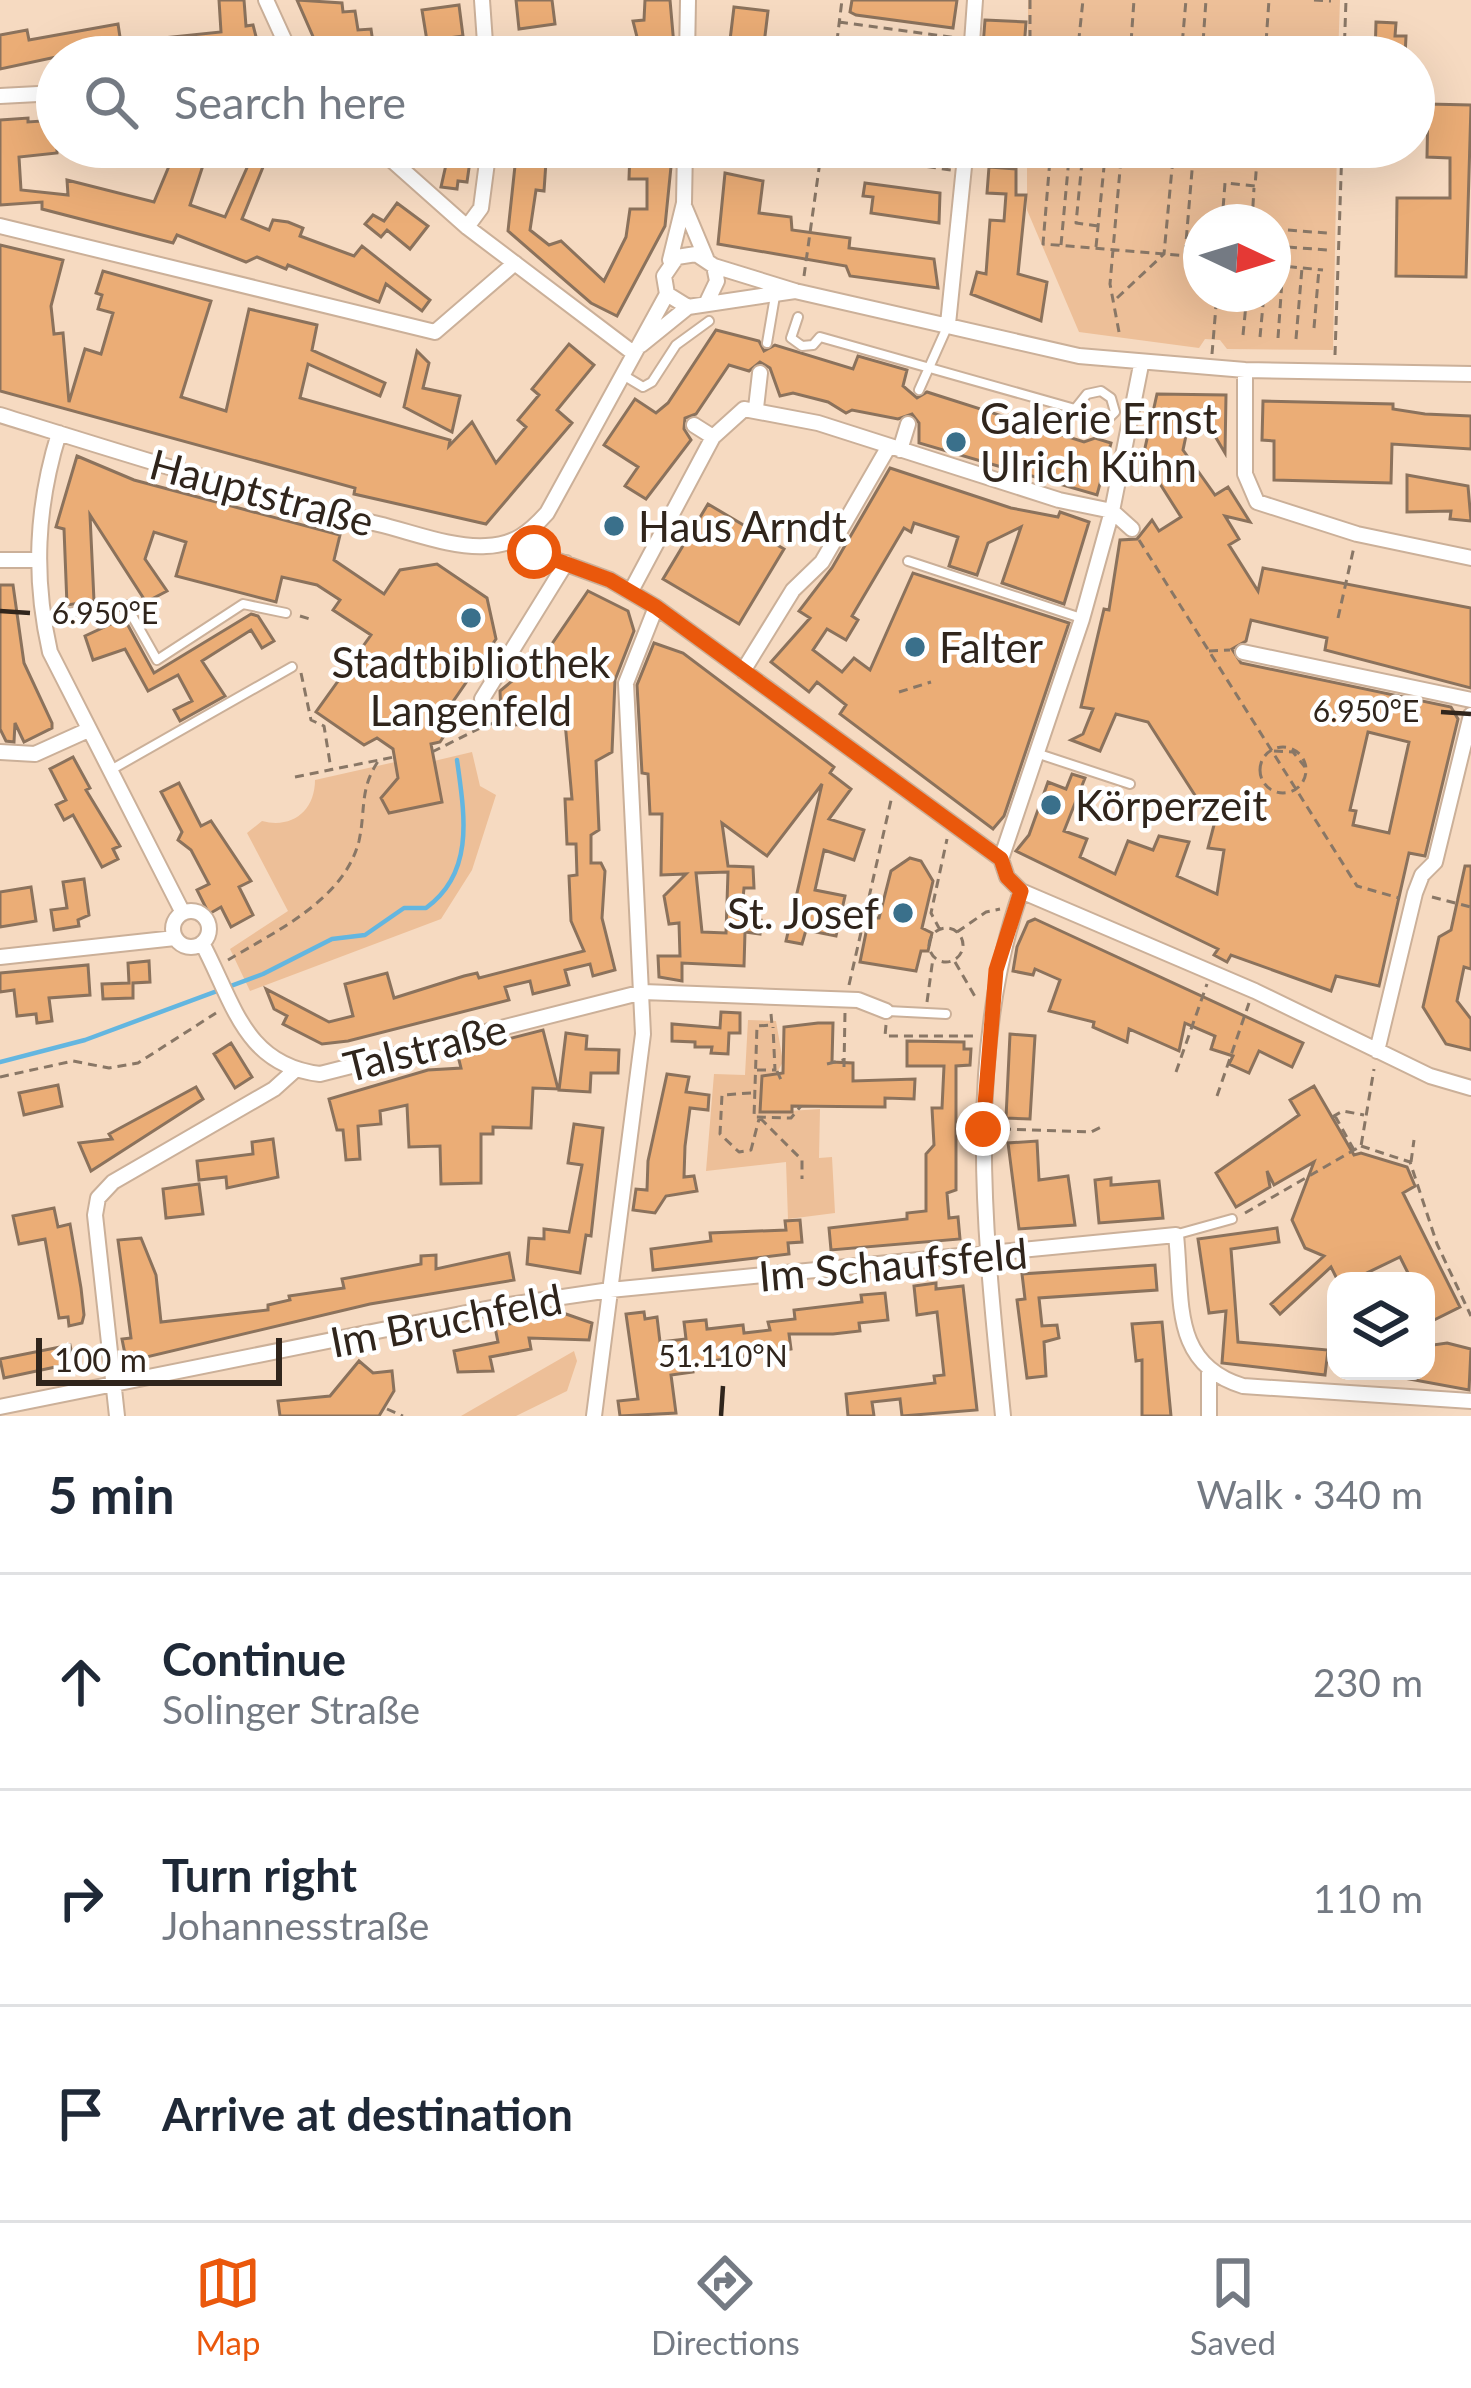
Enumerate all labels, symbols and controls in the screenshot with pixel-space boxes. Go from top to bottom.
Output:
search box [36,36,1435,168]
icon: search [78,69,144,135]
text: Search here [174,75,406,129]
north arrow [1183,204,1291,312]
place label: Galerie Ernst Ulrich Kühn [980,393,1217,491]
marker: Galerie Ernst Ulrich Kühn [943,429,969,455]
street label: Hauptstraße [145,438,379,546]
place label: Haus Arndt [638,501,847,551]
marker: Haus Arndt [601,513,627,539]
route start [507,525,561,579]
text: 6.950°E [52,594,158,630]
marker: Stadtbibliothek Langenfeld [458,605,484,631]
place label: Falter [939,622,1043,672]
marker: Falter [902,634,928,660]
place label: Stadtbibliothek Langenfeld [332,637,611,735]
text: 6.950°E [1313,692,1419,728]
place label: Körperzeit [1075,780,1267,830]
marker: Körperzeit [1038,792,1064,818]
place label: St. Josef [727,888,879,938]
marker: St. Josef [890,900,916,926]
street label: Talstraße [338,1003,512,1091]
route end [956,1102,1010,1156]
street label: Im Schaufsfeld [756,1227,1030,1301]
map controls [1327,1272,1435,1380]
button: layers [1327,1272,1435,1380]
street label: Im Bruchfeld [326,1273,566,1367]
scale bar [36,1332,282,1385]
text: 51.110°N [658,1337,788,1373]
text: 100 m [54,1339,147,1379]
text: 5 min [48,1464,174,1525]
text: Walk · 340 m [1196,1471,1423,1517]
text: Continue [162,1632,346,1686]
icon: ahead [48,1649,114,1715]
text: 230 m [1313,1659,1423,1705]
text: Solinger Straße [162,1686,420,1732]
text: Turn right [162,1848,357,1902]
icon: right [48,1865,114,1931]
text: 110 m [1313,1875,1423,1921]
text: Johannesstraße [162,1902,429,1948]
icon: arrive [48,2081,114,2147]
text: Arrive at destination [162,2087,573,2141]
tab: Map [195,2250,261,2362]
tab: Directions [651,2250,800,2362]
tab: Saved [1190,2250,1276,2362]

